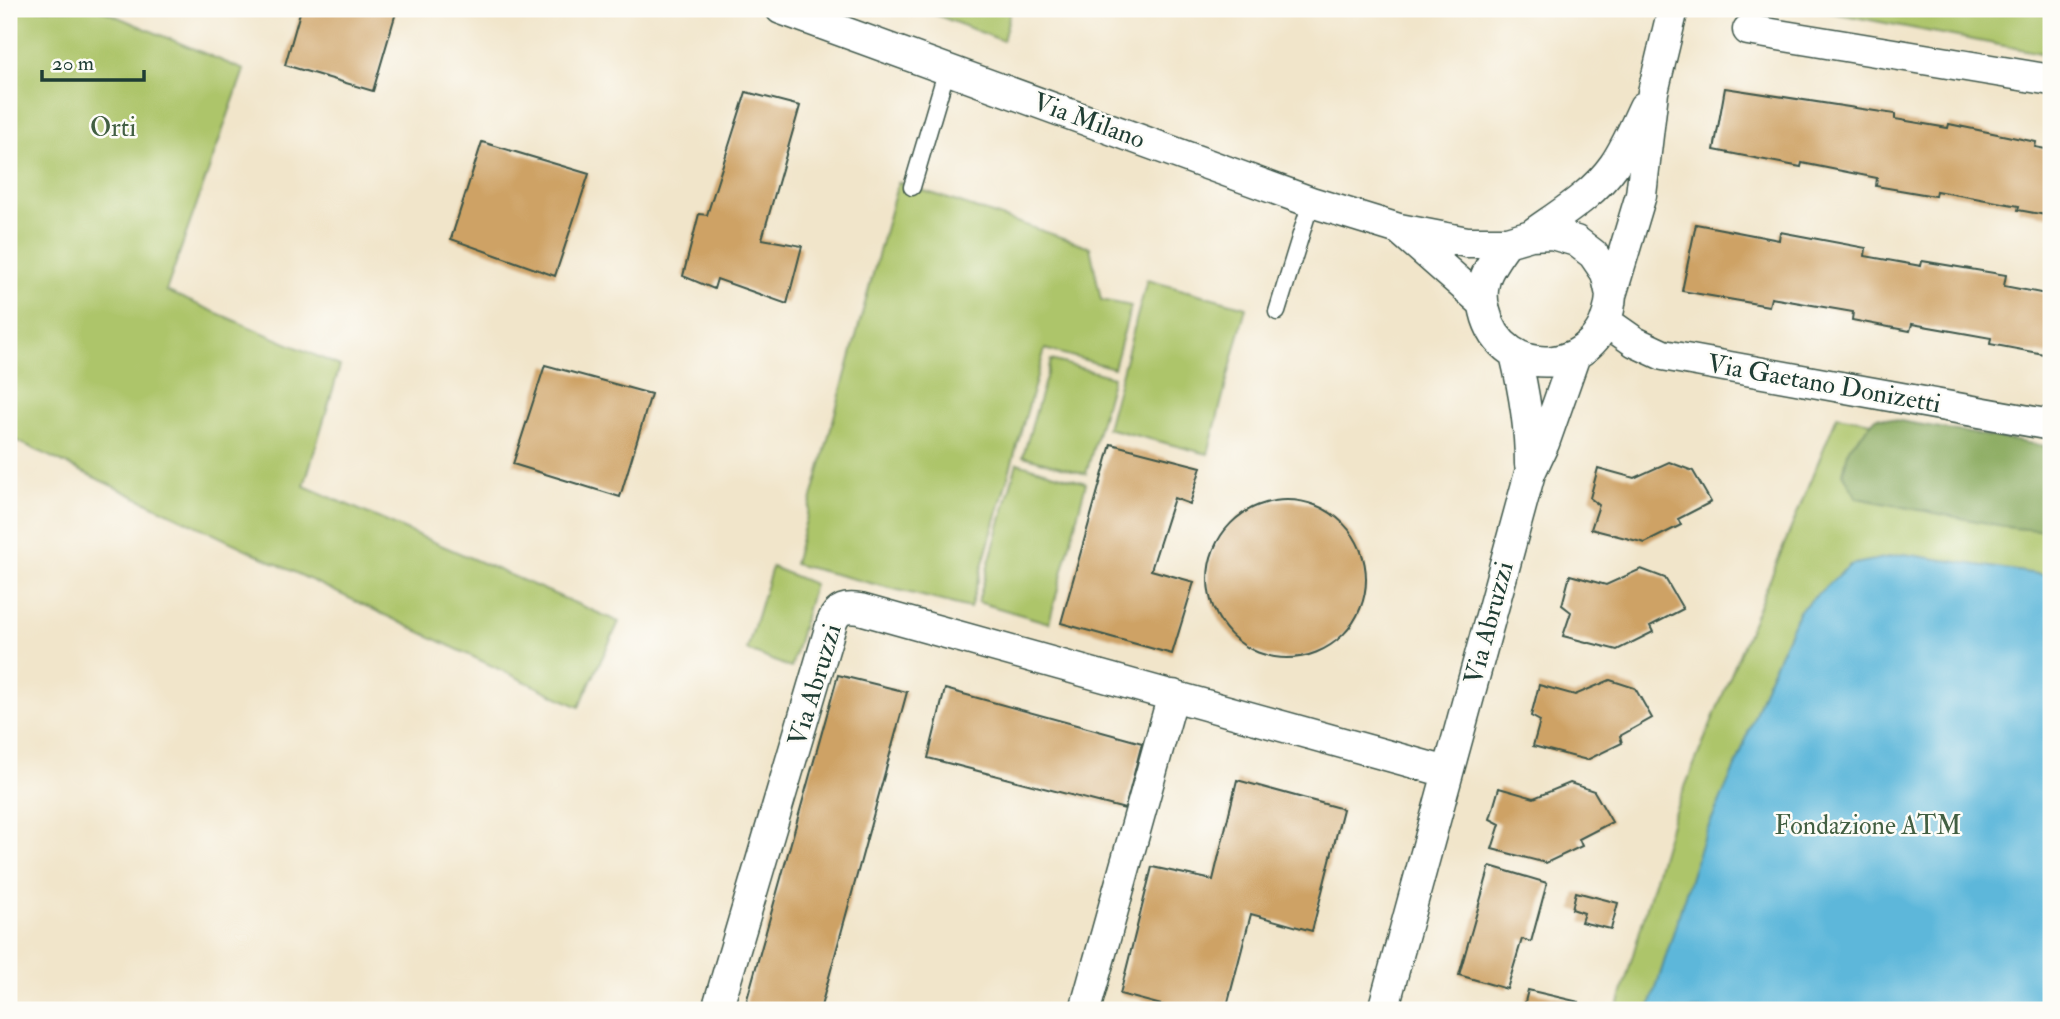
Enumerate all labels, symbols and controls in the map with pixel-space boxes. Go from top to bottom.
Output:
scale bar [42,38,144,82]
text: 20 m [52,50,94,77]
street label: Via Milano [1029,86,1149,156]
park label: Orti [90,112,136,144]
street label: Via Gaetano Donizetti [1705,348,1943,420]
street label: Via Abruzzi [1457,558,1521,688]
street label: Via Abruzzi [781,620,849,750]
park label: Fondazione ATM [1775,810,1961,842]

